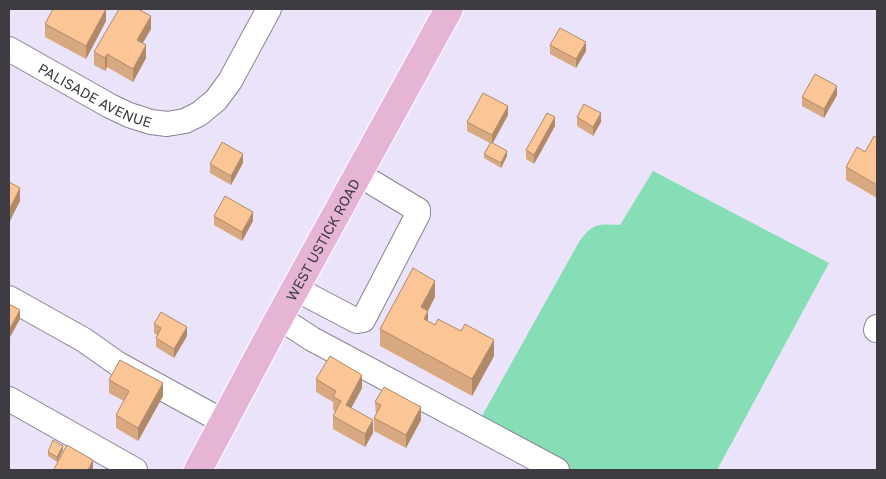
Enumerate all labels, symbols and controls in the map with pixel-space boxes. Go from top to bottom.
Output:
street label: PALISADE AVENUE [36,59,154,130]
street label: WEST USTICK ROAD [282,175,363,303]

